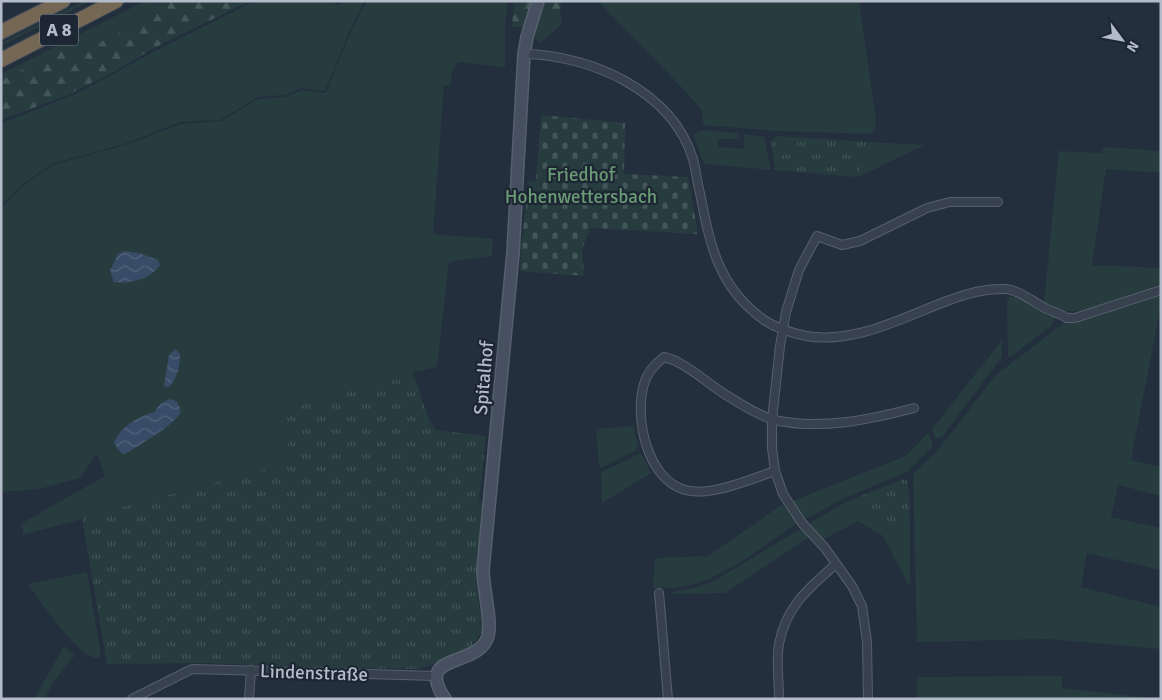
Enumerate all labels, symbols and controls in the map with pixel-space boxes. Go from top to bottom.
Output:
road number: A 8 [40,14,78,46]
north arrow [1097,15,1147,65]
text: N [1123,38,1142,55]
park label: Friedhof Hohenwettersbach [505,163,657,209]
street label: Spitalhof [469,339,499,416]
street label: Lindenstraße [260,659,368,687]

